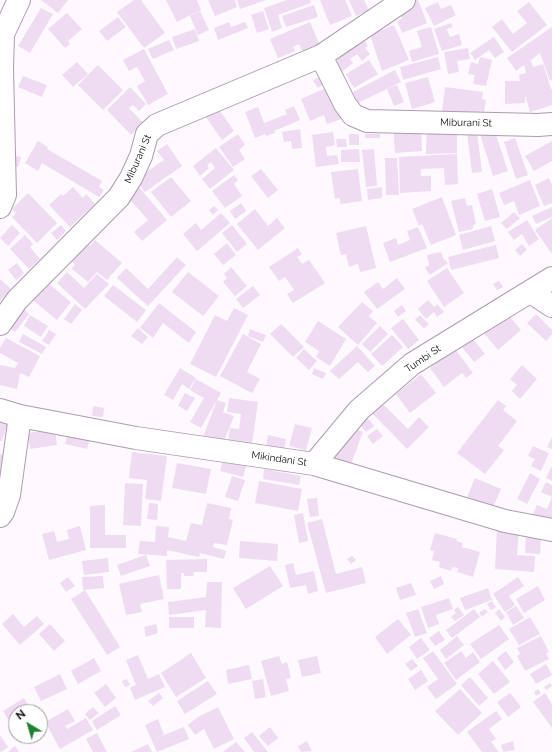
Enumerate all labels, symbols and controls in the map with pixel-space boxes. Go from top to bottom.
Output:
street label: Miburani St [440,117,492,129]
street label: Miburani St [122,133,154,185]
street label: Tumbi St [403,343,443,375]
street label: Mikindani St [251,449,307,469]
north arrow [8,704,48,744]
text: N [14,707,28,723]

